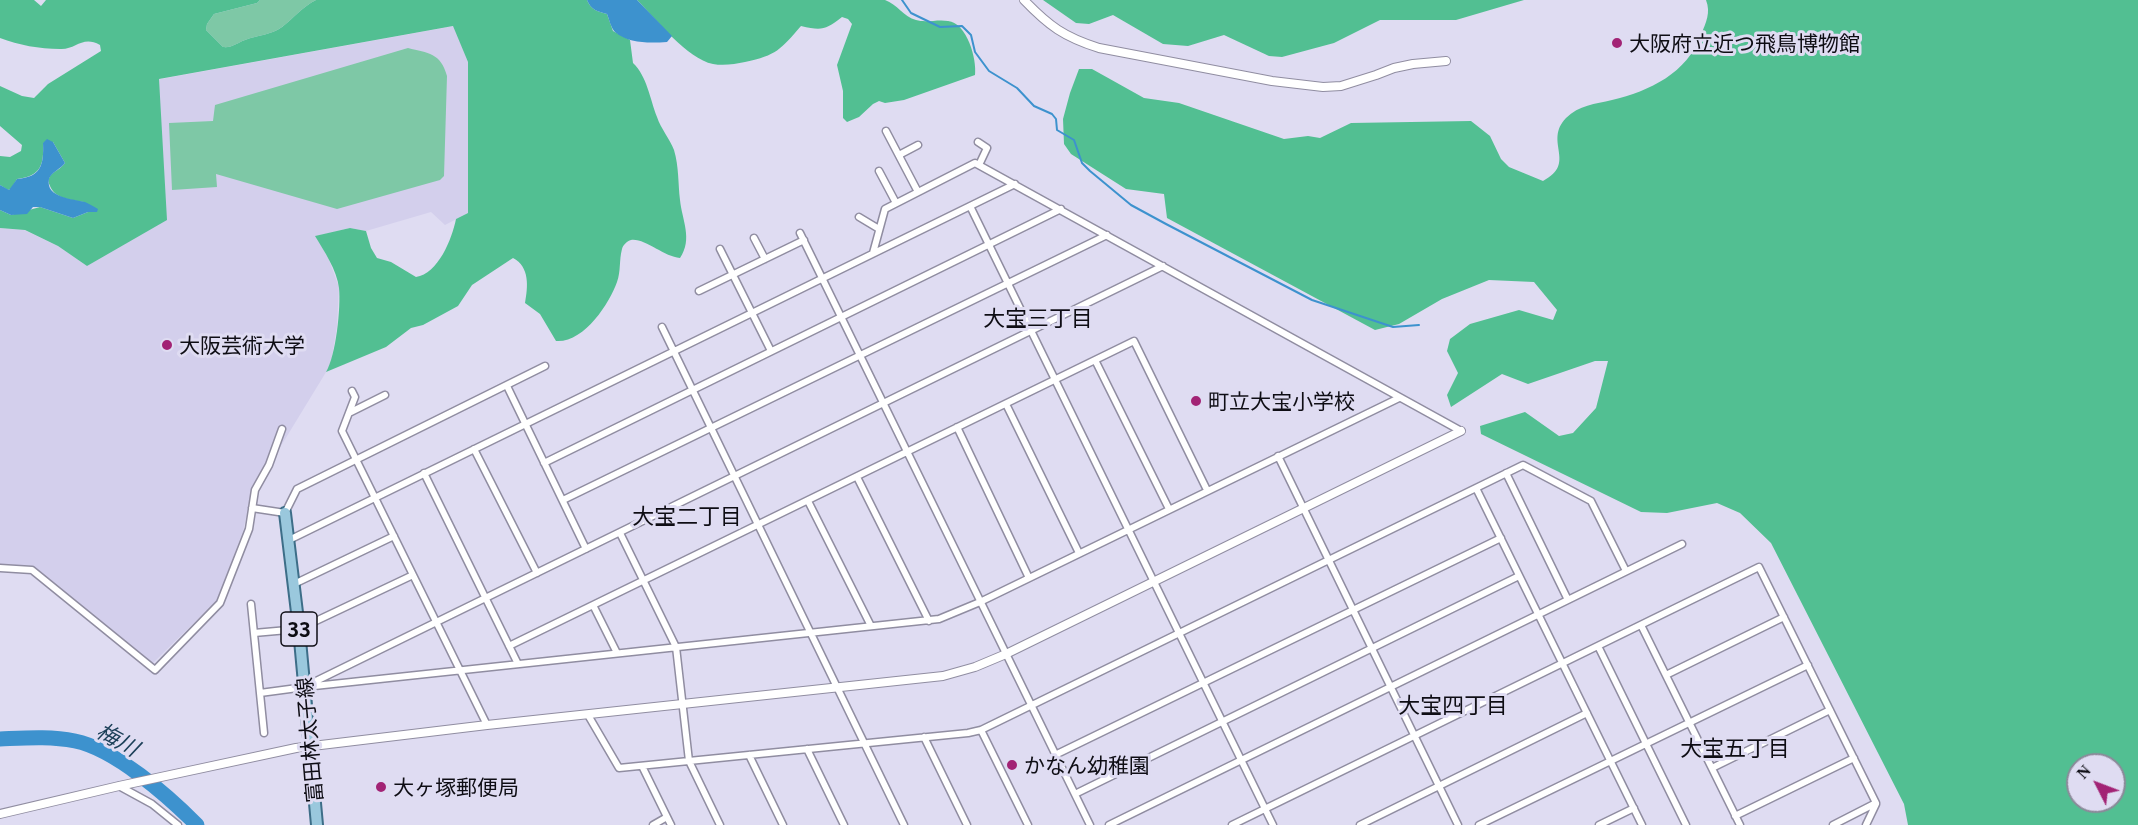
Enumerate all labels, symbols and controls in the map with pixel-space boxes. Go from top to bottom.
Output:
place label: 大阪府立近つ飛鳥博物館 [1629,30,1860,56]
marker: 大阪府立近つ飛鳥博物館 [1610,36,1624,50]
district label: 大宝三丁目 [983,305,1093,331]
place label: 大阪芸術大学 [179,332,305,358]
marker: 大阪芸術大学 [160,338,174,352]
place label: 町立大宝小学校 [1208,388,1355,414]
marker: 町立大宝小学校 [1189,394,1203,408]
district label: 大宝二丁目 [632,503,742,529]
road number: 33 [281,612,317,646]
street label: 富田林太子線 [291,676,327,804]
district label: 大宝四丁目 [1398,692,1508,718]
water label: 梅川 [92,717,144,761]
district label: 大宝五丁目 [1680,735,1790,761]
place label: かなん幼稚園 [1024,752,1150,778]
north arrow [2066,753,2126,813]
marker: かなん幼稚園 [1005,758,1019,772]
text: N [2074,762,2094,782]
place label: 大ヶ塚郵便局 [393,774,519,800]
marker: 大ヶ塚郵便局 [374,780,388,794]

